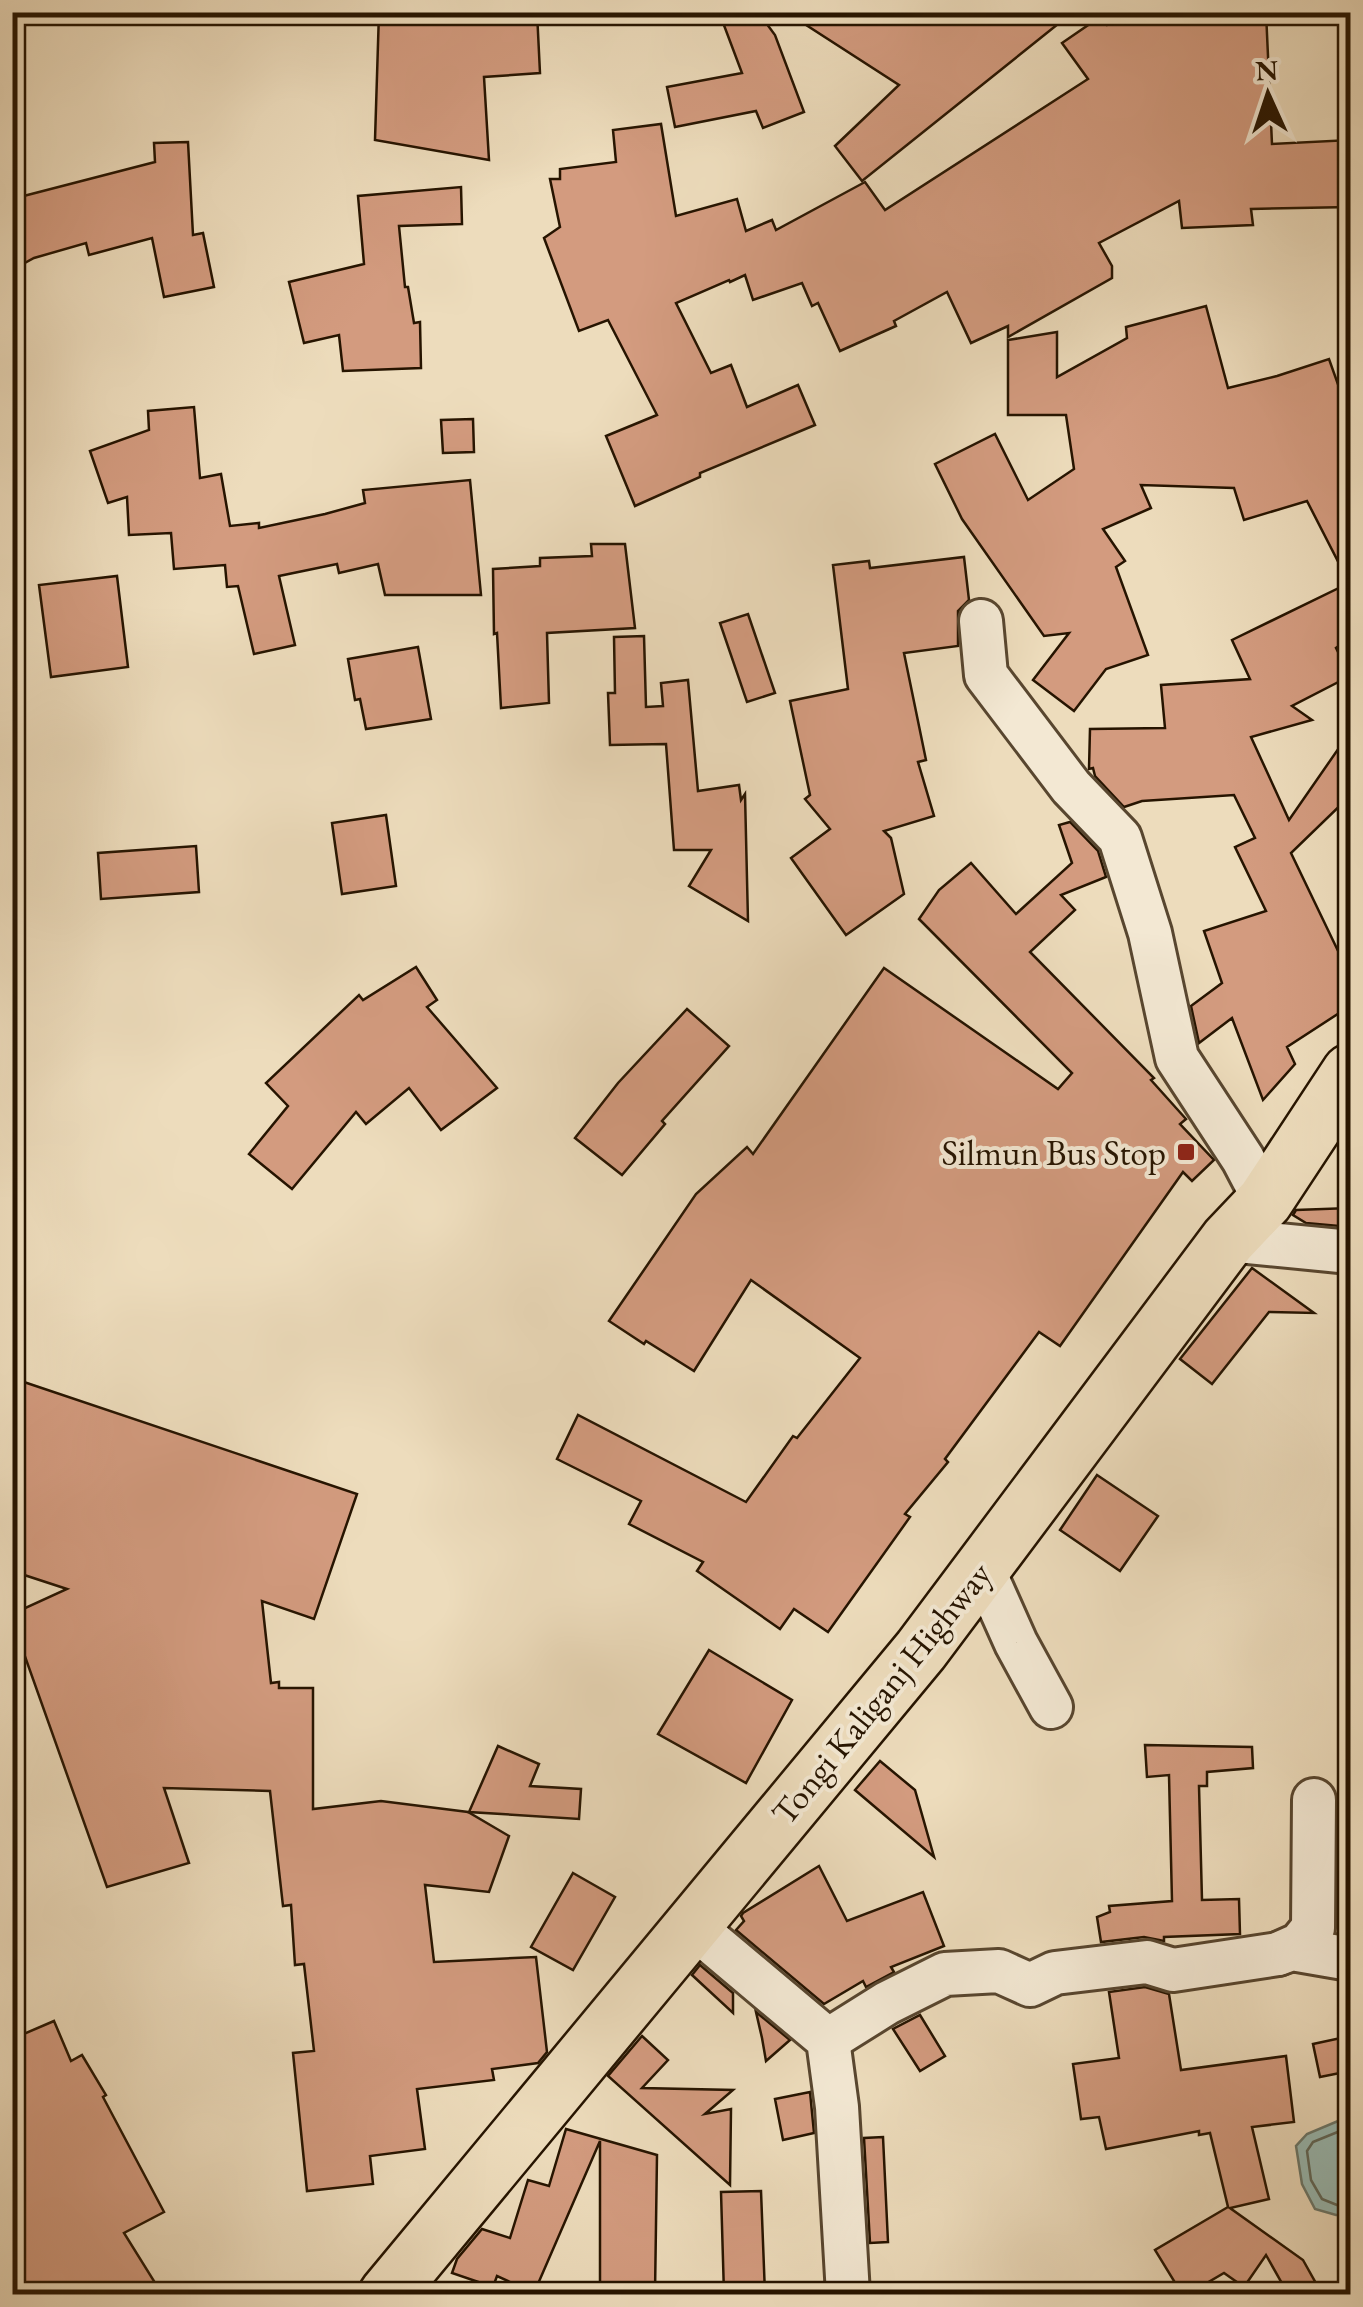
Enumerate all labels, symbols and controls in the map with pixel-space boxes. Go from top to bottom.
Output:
north arrow [1218,45,1318,145]
text: N [1254,51,1279,89]
place label: Silmun Bus Stop [942,1130,1166,1175]
marker: Silmun Bus Stop [1175,1141,1197,1163]
street label: Tongi Kaliganj Highway [761,1552,1001,1834]

